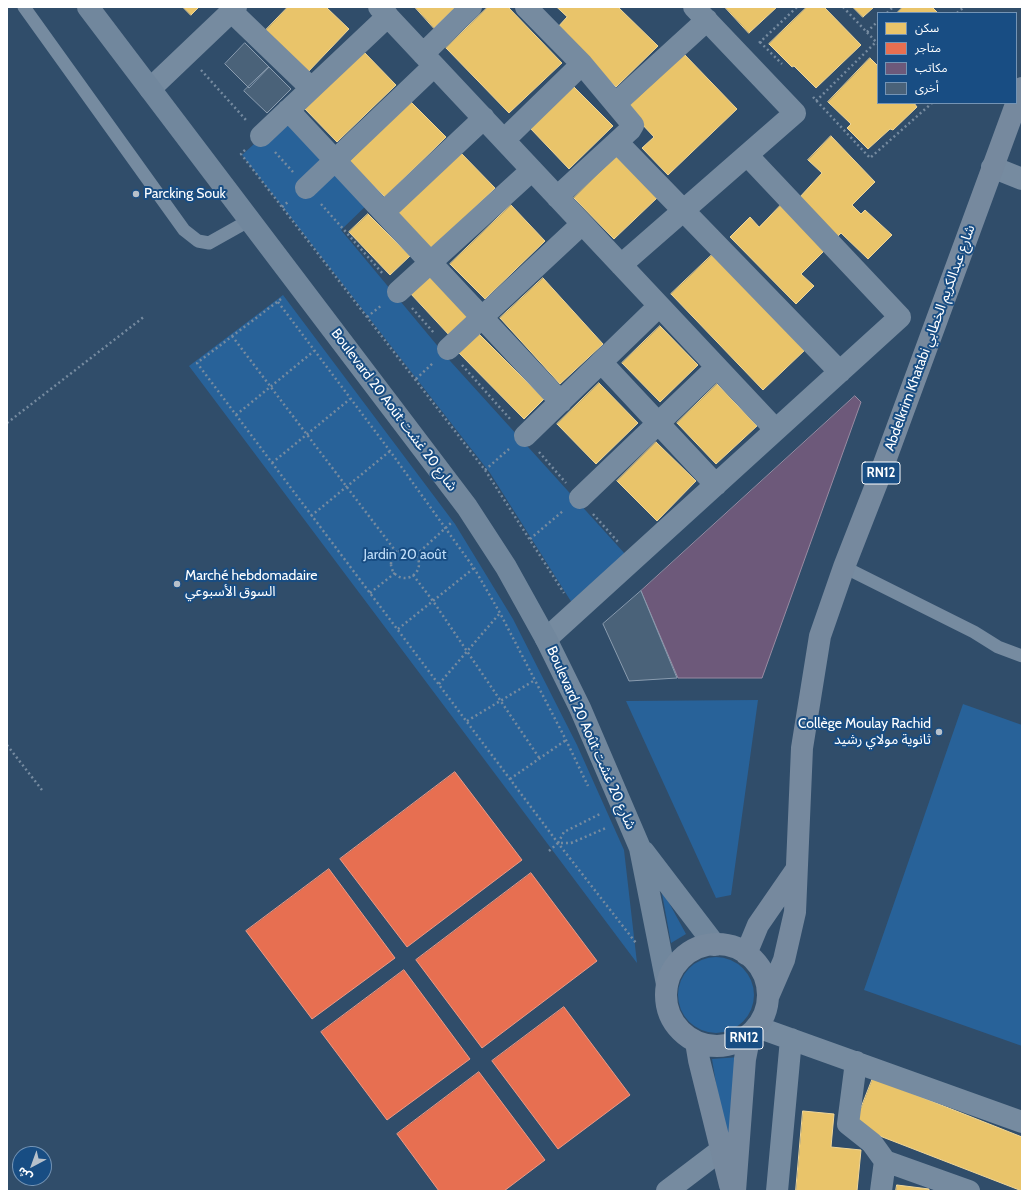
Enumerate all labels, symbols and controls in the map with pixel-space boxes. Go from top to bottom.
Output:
legend [877,12,1017,104]
text: سكن [915,20,939,35]
text: متاجر [915,40,941,55]
text: مكاتب [915,60,948,75]
text: أخرى [915,80,939,95]
place label: Parcking Souk [144,186,226,202]
marker: Parcking Souk [131,189,141,199]
street label: Abdelkrim Khatabi شارع عبدالكريم الخطابي [881,223,979,453]
street label: Boulevard 20 Août شارع 20 غشت [327,325,461,495]
road number: RN12 [862,462,900,484]
park label: Jardin 20 août [364,547,446,563]
place label: Marché hebdomadaire السوق الأسبوعي [185,568,317,600]
marker: Marché hebdomadaire السوق الأسبوعي [172,579,182,589]
street label: Boulevard 20 Août شارع 20 غشت [543,644,639,832]
place label: Collège Moulay Rachid ثانوية مولاي رشيد [798,716,931,748]
marker: Collège Moulay Rachid ثانوية مولاي رشيد [934,727,944,737]
road number: RN12 [725,1027,763,1049]
north arrow [12,1146,52,1186]
text: ش [15,1164,35,1185]

